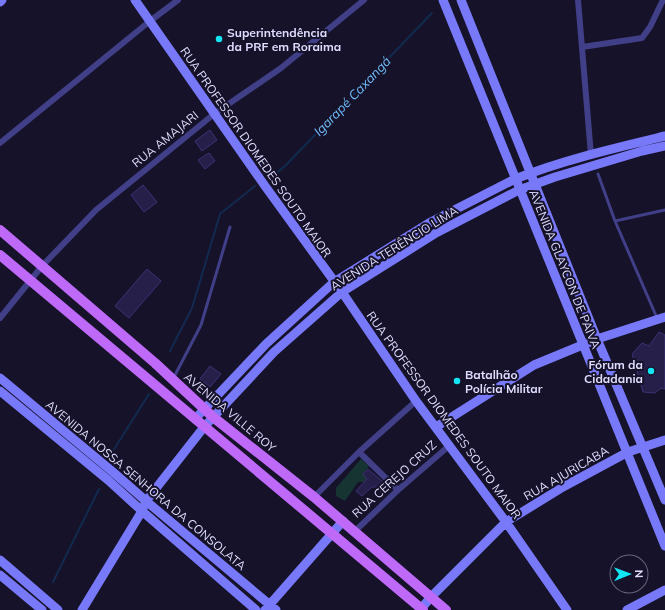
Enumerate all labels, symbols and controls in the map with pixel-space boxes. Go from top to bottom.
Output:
place label: Superintendência da PRF em Roraima [227,25,341,54]
marker: Superintendência da PRF em Roraima [214,34,224,44]
street label: RUA PROFESSOR DIOMEDES SOUTO MAIOR [177,44,335,260]
water label: Igarapé Caxangá [310,53,394,139]
street label: RUA AMAJARI [129,108,201,170]
street label: AVENIDA GLAYCON DE PAIVA [526,187,604,351]
street label: AVENIDA TERÊNCIO LIMA [327,202,461,293]
street label: RUA PROFESSOR DIOMEDES SOUTO MAIOR [364,308,524,522]
place label: Fórum da Cidadania [584,357,643,386]
marker: Fórum da Cidadania [646,366,656,376]
place label: Batalhão Polícia Militar [465,367,543,396]
street label: AVENIDA VILLE ROY [181,369,280,455]
marker: Batalhão Polícia Militar [452,376,462,386]
street label: AVENIDA NOSSA SENHORA DA CONSOLATA [43,397,249,573]
street label: RUA CEREJO CRUZ [349,437,439,521]
street label: RUA AJURICABA [521,442,611,503]
north arrow [609,554,649,594]
text: N [632,570,646,578]

